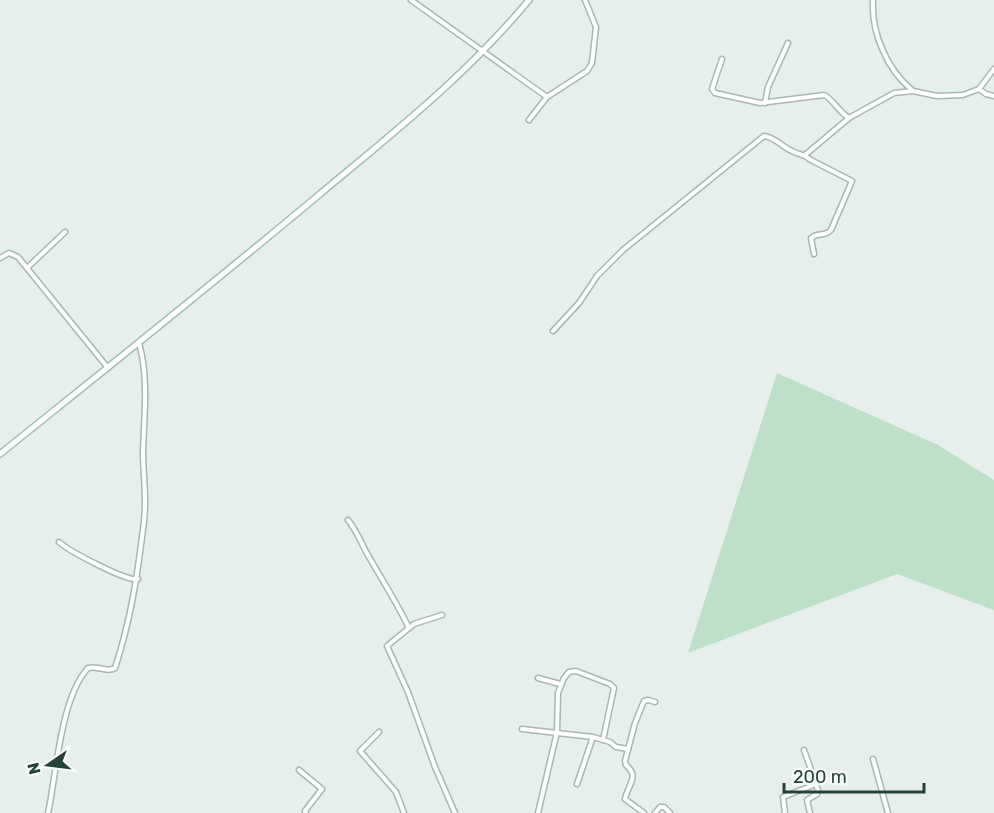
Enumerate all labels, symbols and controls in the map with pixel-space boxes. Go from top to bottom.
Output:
north arrow [18,735,78,795]
scale bar [784,756,924,794]
text: N [23,761,45,776]
text: 200 m [793,766,847,788]

